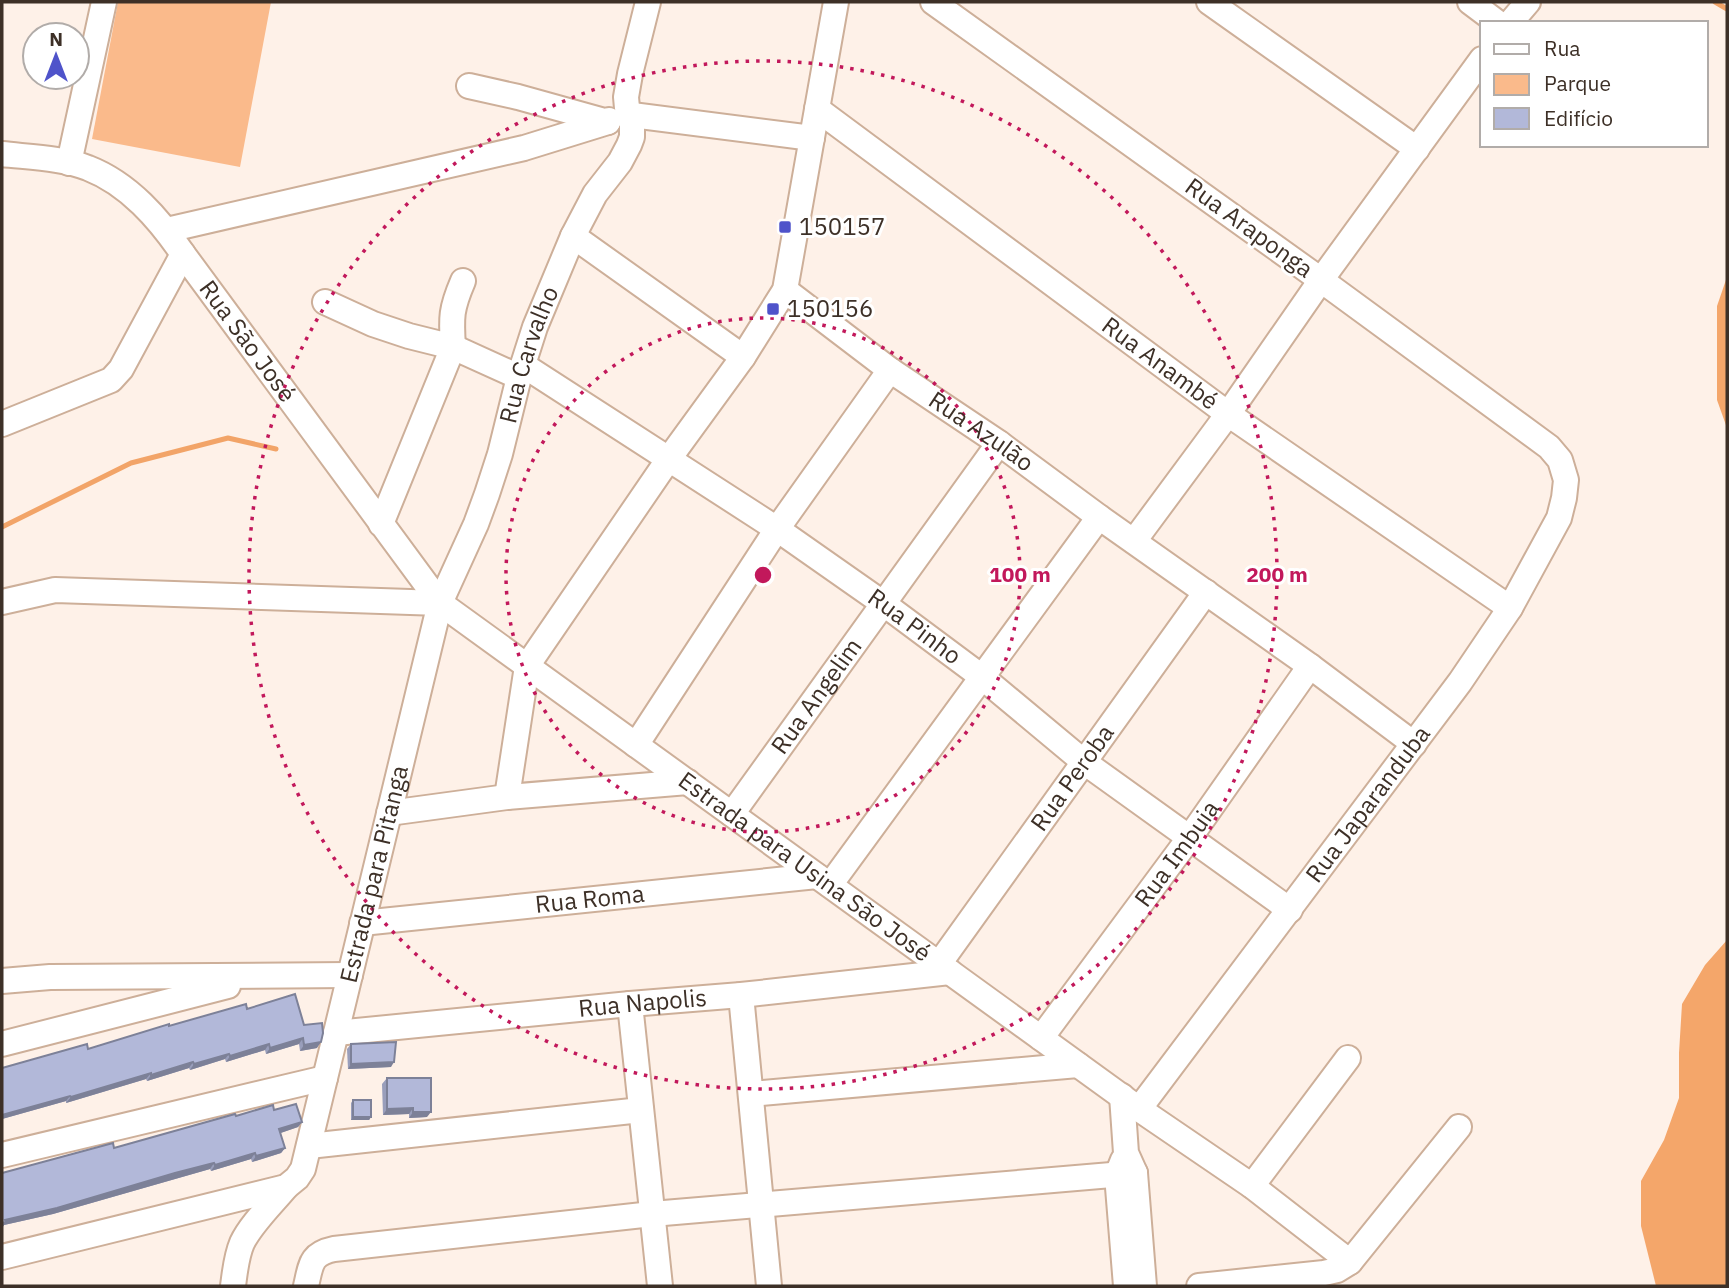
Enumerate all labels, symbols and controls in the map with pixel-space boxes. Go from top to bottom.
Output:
north arrow [21,21,91,91]
legend [1480,21,1708,147]
text: N [49,27,63,51]
text: Rua [1544,34,1581,62]
text: Parque [1544,69,1611,97]
text: Edifício [1544,104,1613,132]
street label: Rua Araponga [1179,170,1320,285]
place label: 150157 [799,210,885,242]
marker: 150157 [777,219,793,235]
street label: Rua São José [193,273,304,408]
street label: Rua Carvalho [491,281,565,426]
place label: 150156 [787,292,873,324]
marker: 150156 [765,301,781,317]
street label: Rua Anambé [1096,309,1225,416]
street label: Rua Azulão [923,383,1041,478]
text: 100 m [989,560,1051,588]
text: 200 m [1246,560,1308,588]
centre of rings [751,563,775,587]
street label: Rua Pinho [862,581,968,671]
street label: Rua Angelim [763,631,869,760]
street label: Rua Peroba [1023,718,1121,837]
street label: Rua Japaranduba [1298,718,1437,889]
street label: Estrada para Pitanga [332,762,415,986]
street label: Estrada para Usina São José [672,764,938,968]
street label: Rua Imbuia [1127,794,1226,913]
street label: Rua Roma [533,877,646,920]
street label: Rua Napolis [577,981,708,1024]

